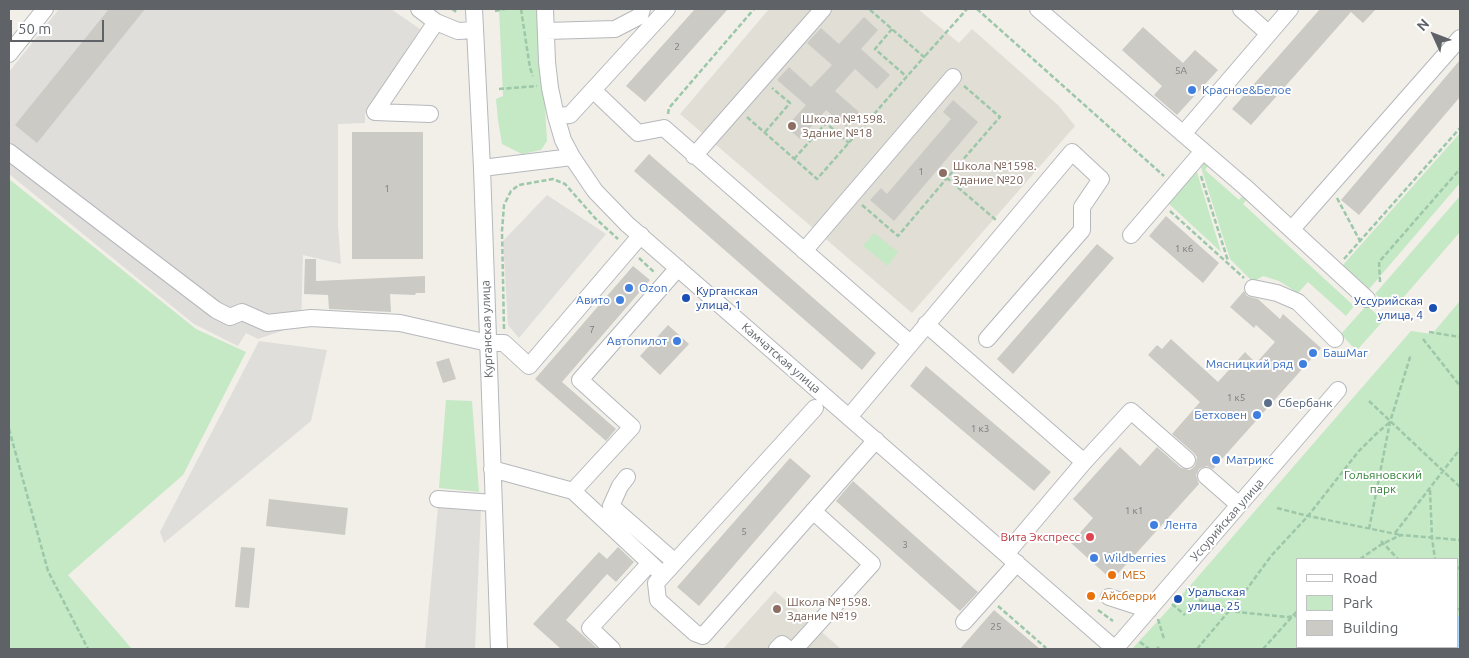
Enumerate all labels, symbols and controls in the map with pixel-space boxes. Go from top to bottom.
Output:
scale bar [12,10,106,42]
north arrow [1409,10,1459,60]
text: N [1414,15,1432,34]
text: 50 m [18,20,51,37]
house number: 2 [674,41,680,53]
house number: 5А [1175,65,1187,77]
place label: Красное&Белое [1202,83,1291,97]
marker: Красное&Белое [1186,84,1198,96]
place label: Школа №1598. Здание №18 [802,112,886,140]
marker: Школа №1598. Здание №18 [786,120,798,132]
place label: Школа №1598. Здание №20 [953,159,1037,187]
house number: 1 [918,166,924,178]
marker: Школа №1598. Здание №20 [937,167,949,179]
house number: 1 [384,183,390,195]
house number: 1 к6 [1175,243,1193,255]
street label: Курганская улица [478,280,496,378]
place label: Ozon [639,281,668,295]
marker: Ozon [623,282,635,294]
place label: Курганская улица, 1 [696,284,758,312]
marker: Курганская улица, 1 [680,292,692,304]
place label: Авито [576,293,610,307]
marker: Авито [614,294,626,306]
place label: Уссурийская улица, 4 [1354,294,1423,322]
marker: Уссурийская улица, 4 [1427,302,1439,314]
street label: Камчатская улица [739,320,823,396]
house number: 7 [589,324,595,336]
place label: Автопилот [607,334,667,348]
marker: Автопилот [671,335,683,347]
place label: БашМаг [1323,346,1368,360]
marker: БашМаг [1307,347,1319,359]
place label: Мясницкий ряд [1206,357,1293,371]
marker: Мясницкий ряд [1297,358,1309,370]
house number: 1 к5 [1227,392,1245,404]
place label: Сбербанк [1278,396,1332,410]
marker: Сбербанк [1262,397,1274,409]
place label: Бетховен [1194,408,1247,422]
marker: Бетховен [1251,409,1263,421]
house number: 1 к3 [971,423,989,435]
place label: Матрикс [1226,453,1274,467]
marker: Матрикс [1210,454,1222,466]
park label: Гольяновcкий парк [1344,468,1422,496]
street label: Уссурийская улица [1187,476,1267,564]
house number: 1 к1 [1125,505,1143,517]
place label: Лента [1164,518,1197,532]
marker: Лента [1148,519,1160,531]
house number: 5 [741,526,747,538]
place label: Вита Экспресс [1000,530,1080,544]
marker: Вита Экспресс [1084,531,1096,543]
house number: 3 [902,539,908,551]
place label: Wildberries [1104,551,1166,565]
marker: Wildberries [1088,552,1100,564]
legend [1296,558,1459,648]
place label: MES [1122,568,1145,582]
marker: MES [1106,569,1118,581]
text: Road [1343,569,1378,586]
place label: Уральская улица, 25 [1188,585,1245,613]
place label: Айсберри [1101,589,1156,603]
marker: Айсберри [1085,590,1097,602]
marker: Уральская улица, 25 [1172,593,1184,605]
text: Park [1343,594,1373,611]
place label: Школа №1598. Здание №19 [787,595,871,623]
marker: Школа №1598. Здание №19 [771,603,783,615]
text: Building [1343,619,1398,636]
house number: 25 [990,621,1002,633]

